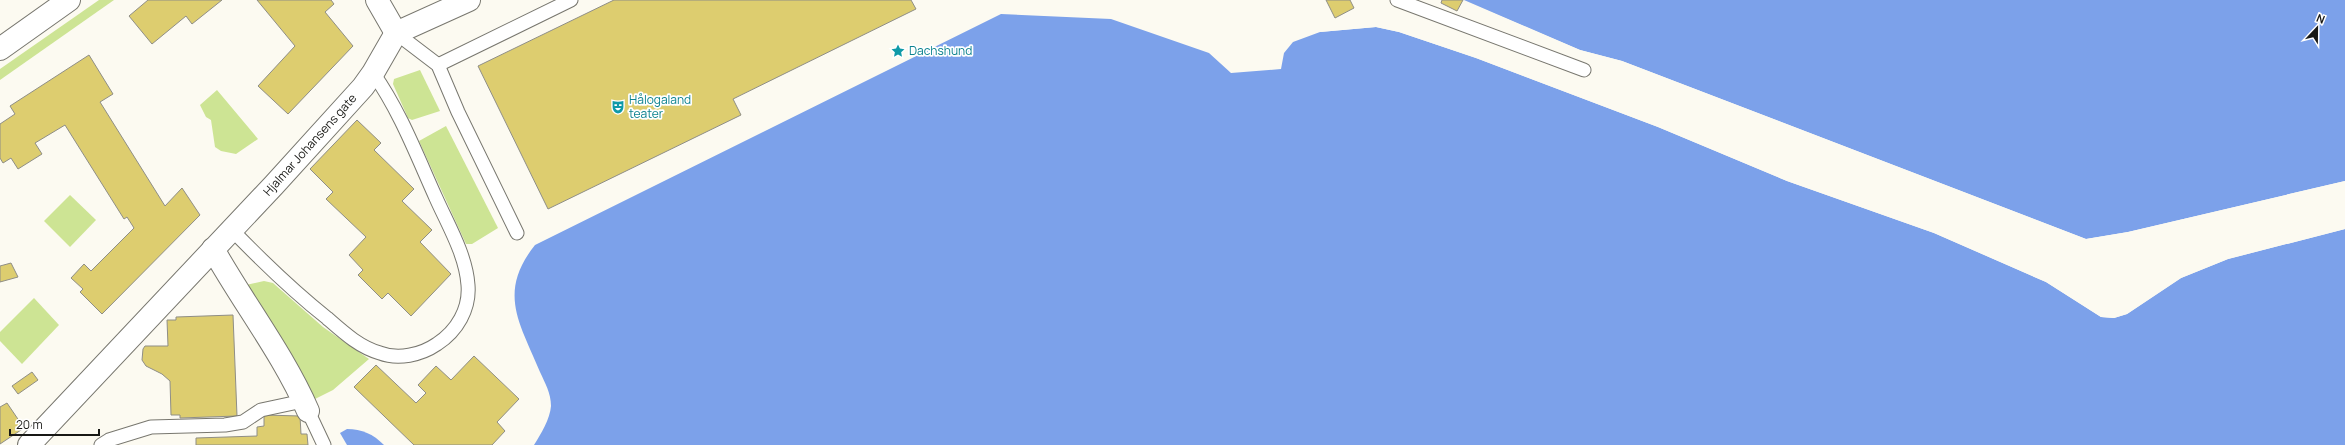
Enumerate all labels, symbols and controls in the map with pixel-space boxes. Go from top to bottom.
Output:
north arrow [2297,8,2337,48]
text: N [2314,10,2327,27]
place label: Dachshund [909,42,972,59]
place icon: Dachshund [890,43,906,59]
street label: Hjalmar Johansens gate [259,90,360,199]
place label: Hålogaland teater [629,91,691,122]
theatre icon: Hålogaland teater [610,99,626,115]
scale bar [10,411,99,437]
text: 20 m [16,416,43,433]

